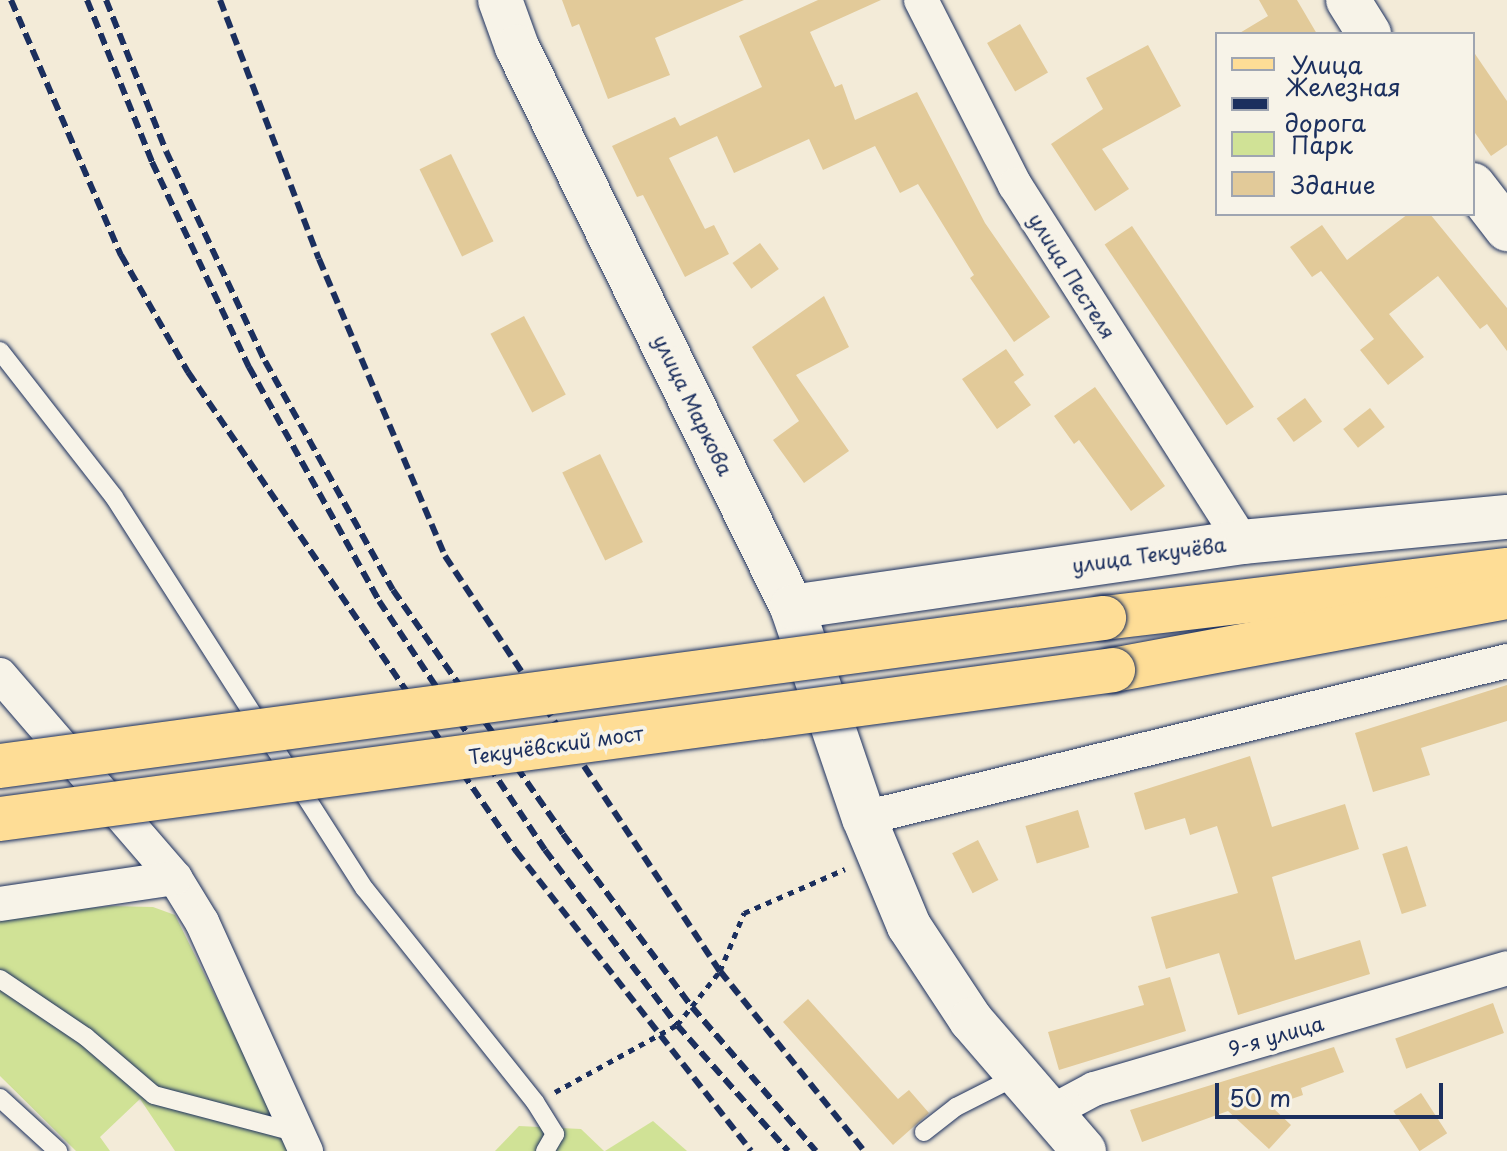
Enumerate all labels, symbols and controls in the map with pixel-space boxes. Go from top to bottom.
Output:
legend [1215,32,1475,216]
text: Улица [1291,46,1363,82]
text: Железная дорога [1285,68,1401,140]
text: Парк [1291,126,1353,162]
text: Здание [1291,166,1376,202]
street label: улица Пестеля [1023,208,1121,344]
street label: улица Маркова [648,330,738,480]
street label: улица Текучёва [1070,532,1228,578]
street label: Текучёвский мост [467,721,645,769]
street label: 9-я улица [1225,1011,1327,1061]
scale bar [1219,1067,1447,1117]
text: 50 m [1229,1079,1291,1115]

